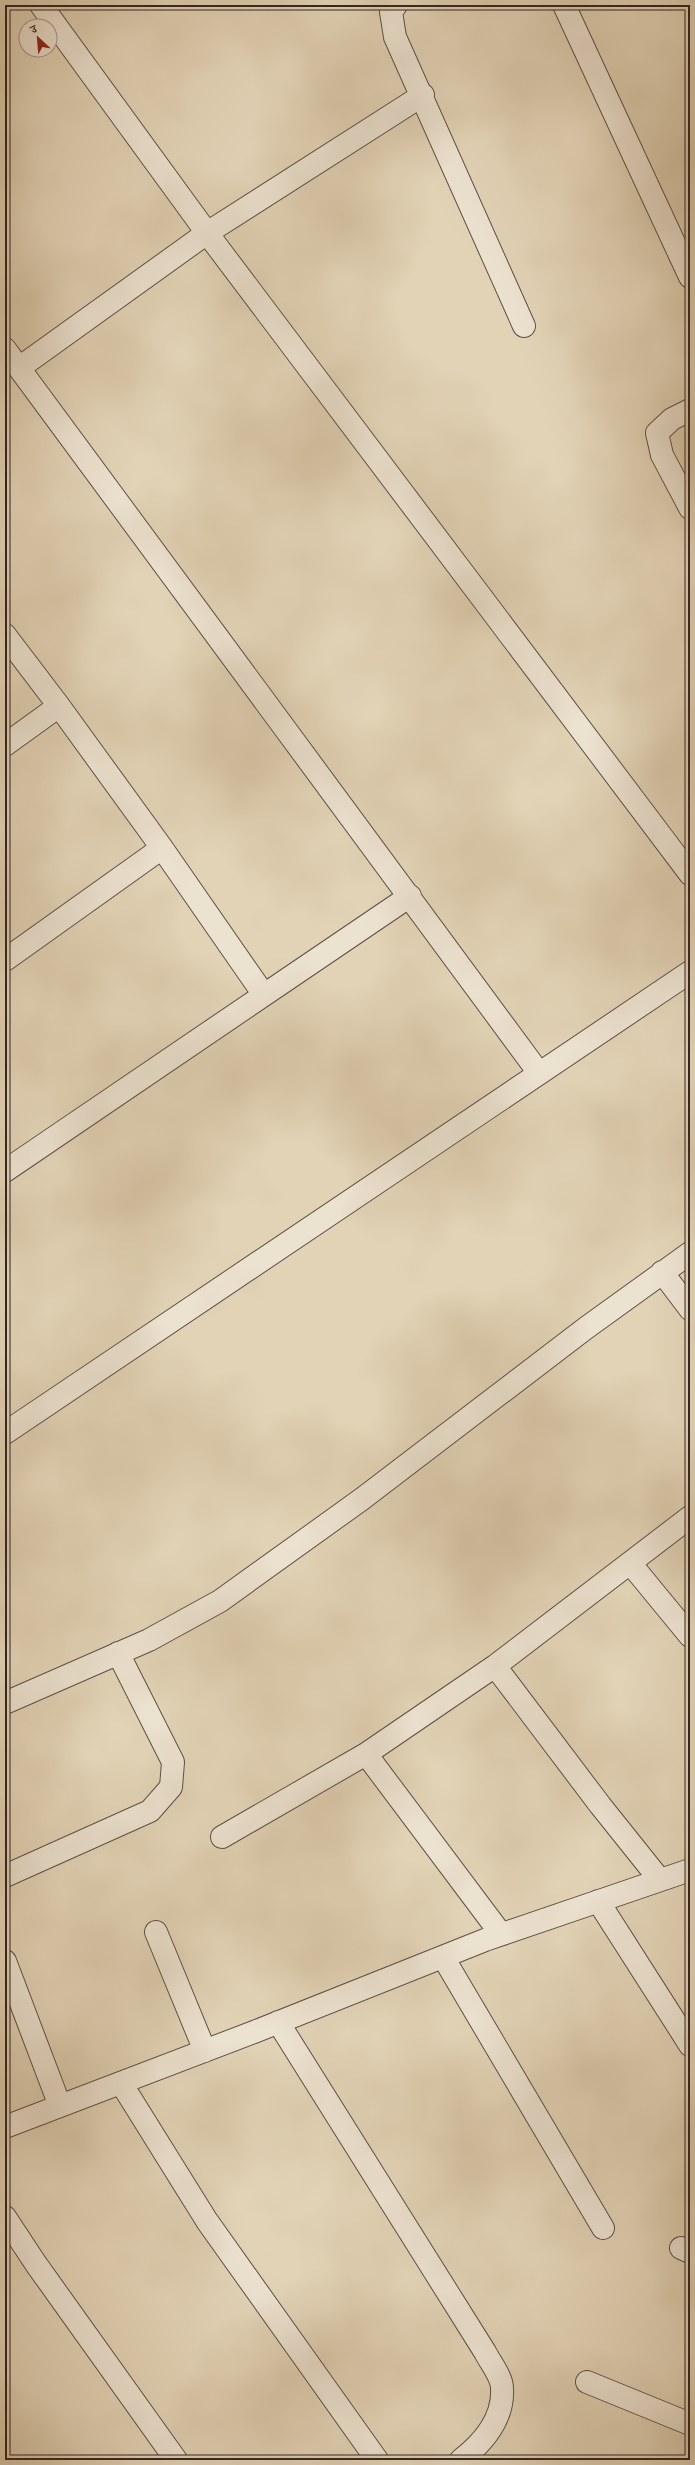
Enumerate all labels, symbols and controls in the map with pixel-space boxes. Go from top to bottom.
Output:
north arrow [18,18,58,58]
text: उ [27,21,41,39]

